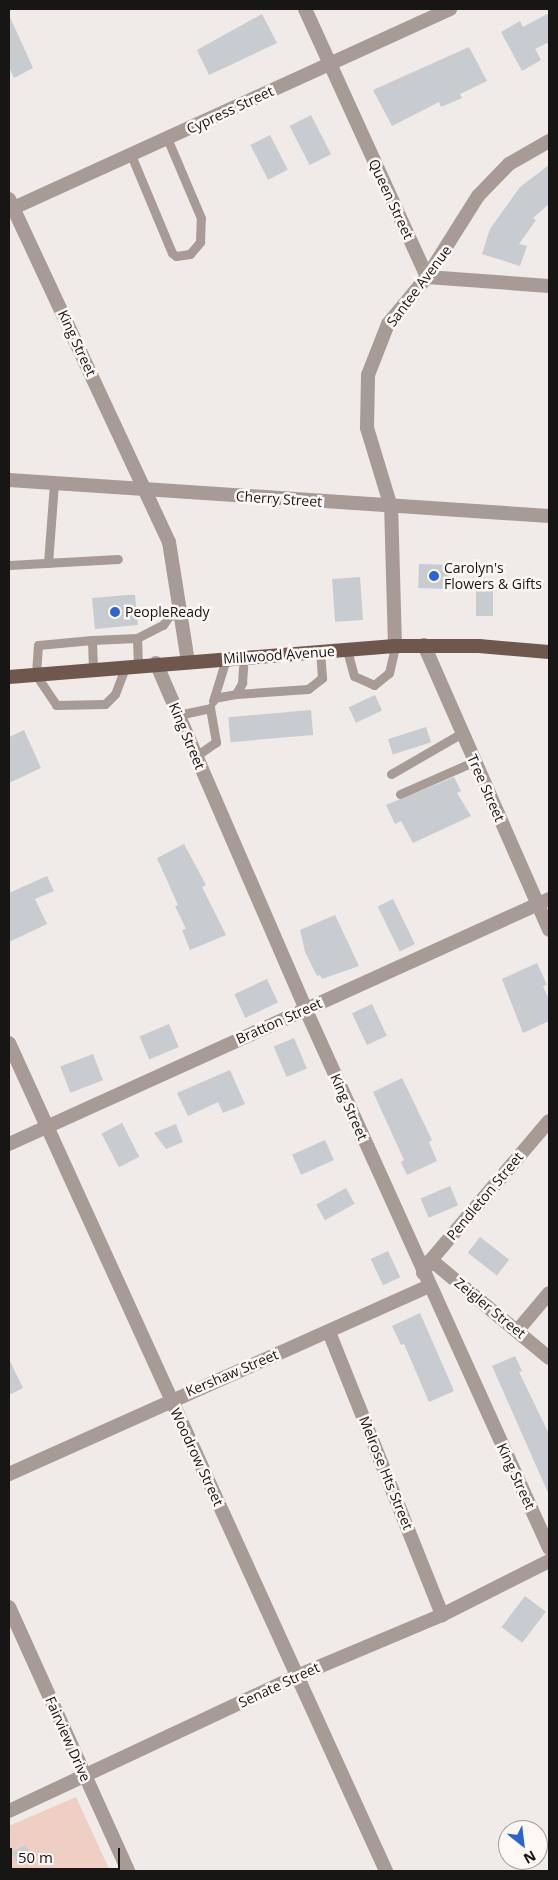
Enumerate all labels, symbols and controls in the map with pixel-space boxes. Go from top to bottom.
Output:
street label: Cypress Street [184,83,276,137]
street label: Queen Street [365,156,417,242]
street label: Santee Avenue [383,242,455,330]
street label: King Street [54,307,100,379]
street label: Cherry Street [235,488,323,510]
place label: Carolyn's Flowers & Gifts [444,560,542,592]
marker: Carolyn's Flowers & Gifts [428,570,440,582]
place label: PeopleReady [125,604,210,620]
marker: PeopleReady [109,606,121,618]
street label: Millwood Avenue [223,643,335,667]
street label: King Street [165,700,209,772]
street label: Tree Street [464,752,508,824]
street label: Bratton Street [233,995,325,1047]
street label: King Street [327,1071,371,1143]
street label: Pendleton Street [443,1149,527,1243]
street label: Zeigler Street [451,1274,529,1342]
street label: Kershaw Street [183,1346,281,1400]
street label: Woodrow Street [167,1405,227,1509]
street label: Melrose Hts Street [356,1414,416,1532]
street label: King Street [493,1440,539,1512]
street label: Senate Street [236,1659,322,1711]
street label: Fairview Drive [42,1694,94,1784]
north arrow [498,1820,548,1870]
scale bar [12,1838,122,1870]
text: 50 m [18,1847,53,1867]
text: N [520,1847,540,1869]

